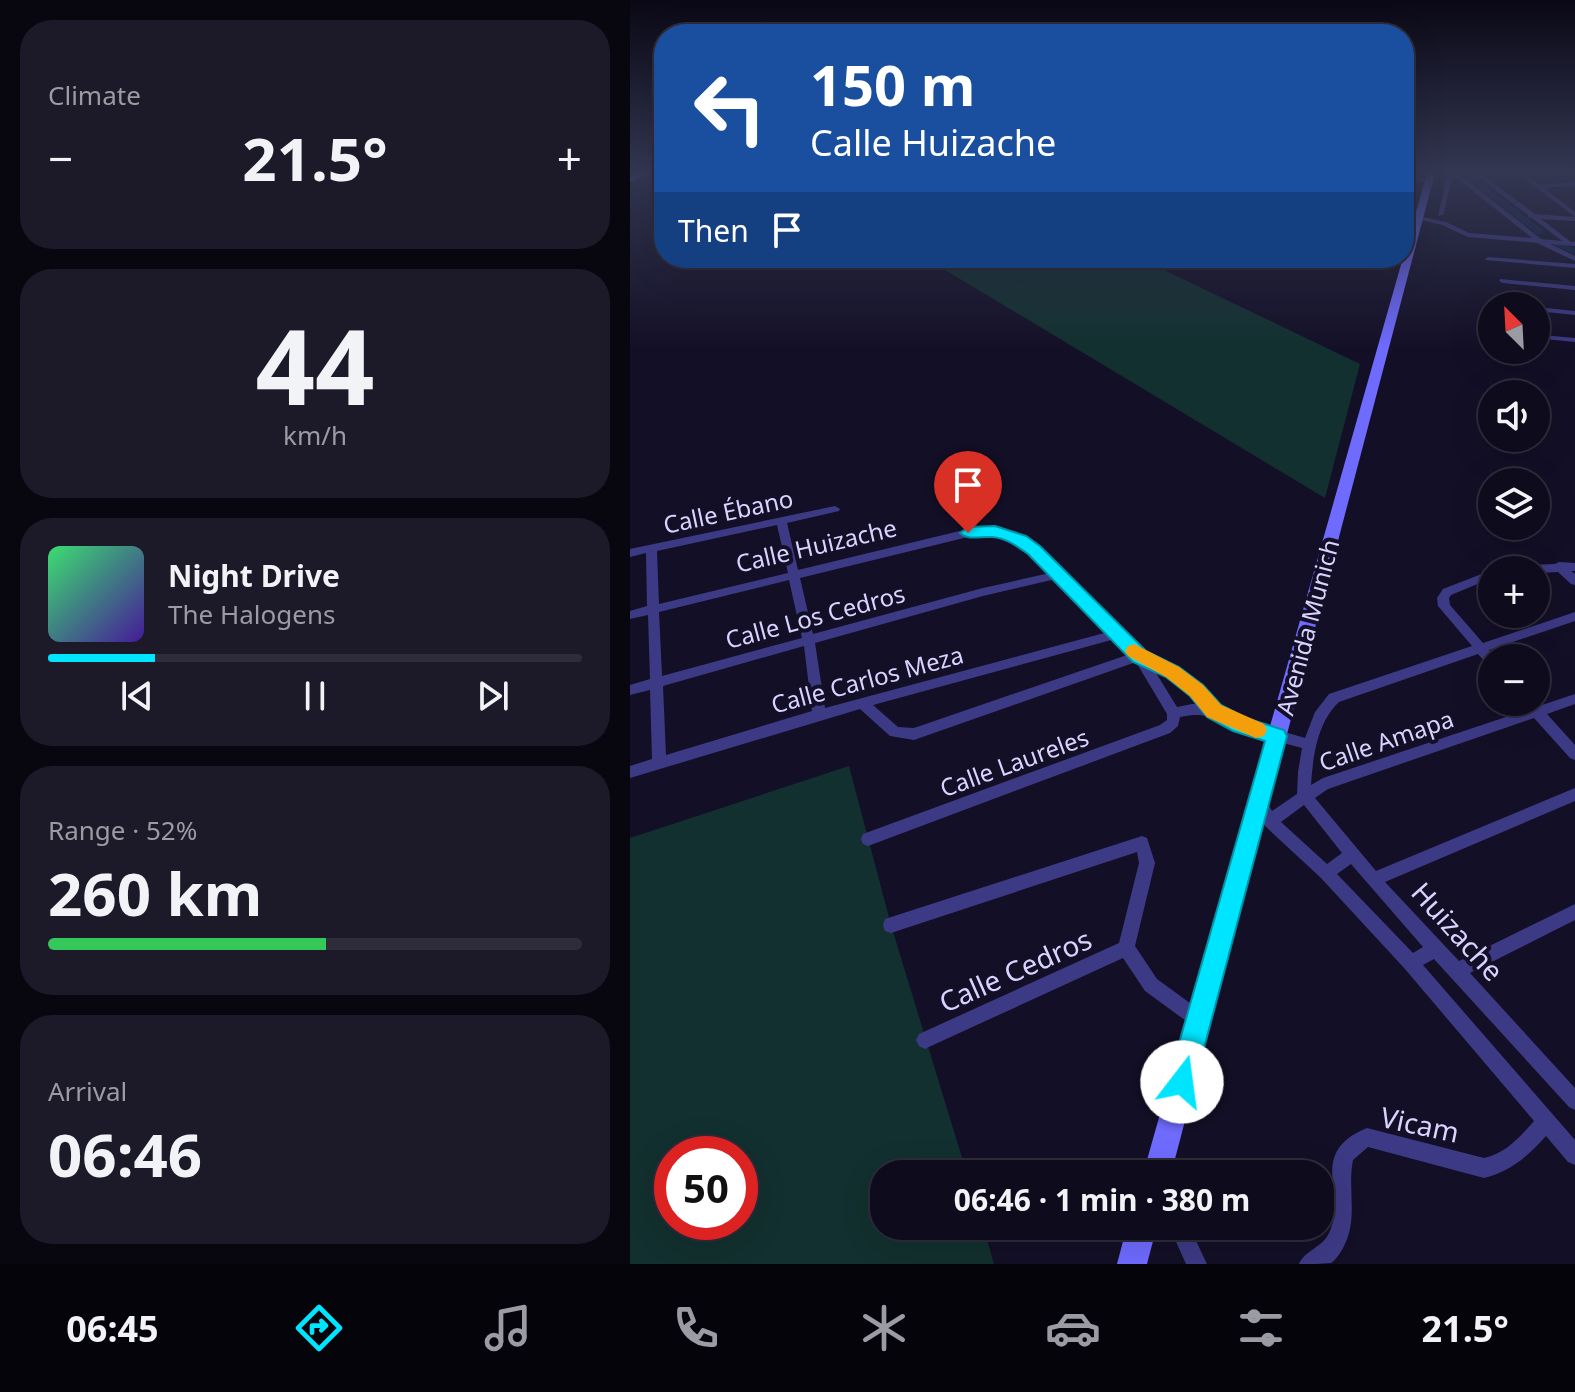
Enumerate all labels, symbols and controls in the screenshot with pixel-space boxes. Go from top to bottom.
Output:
text: 150 m [810,46,975,122]
icon: left [678,56,782,160]
text: Climate [48,77,141,113]
text: 21.5° [242,117,388,199]
text: Calle Huizache [810,118,1056,167]
text: − [48,128,73,188]
text: + [557,128,582,188]
icon: arrive [765,208,809,252]
text: Then [678,210,749,251]
north arrow [1478,292,1550,364]
map controls [1478,292,1550,716]
text: 44 [256,294,374,435]
button: sound [1478,380,1550,452]
text: km/h [283,417,347,453]
pin [934,451,1002,533]
icon: arrive [946,463,990,507]
button: layers [1478,468,1550,540]
street label: Calle Ébano [660,481,796,541]
street label: Calle Huizache [732,510,900,580]
street label: Avenida Munich [1268,536,1346,718]
text: Night Drive [168,555,340,596]
button: + [1478,556,1550,628]
street label: Calle Los Cedros [722,576,908,656]
text: The Halogens [168,596,335,632]
street label: Calle Carlos Meza [767,637,967,721]
button: − [1478,644,1550,716]
icon: previous [115,674,159,718]
icon: pause [293,674,337,718]
icon: next [471,674,515,718]
street label: Calle Amapa [1314,702,1458,778]
street label: Calle Laureles [935,720,1093,804]
text: Range · 52% [48,812,197,848]
text: 260 km [48,852,262,934]
street label: Huizache [1404,873,1512,989]
street label: Calle Cedros [933,919,1097,1021]
position arrow [1140,1040,1224,1124]
text: Arrival [48,1073,127,1109]
street label: Vicam [1377,1097,1463,1151]
text: 06:46 [48,1113,202,1195]
speed limit sign: 50 [654,1136,758,1240]
text: 06:46 · 1 min · 380 m [954,1179,1250,1220]
icon: directions [291,1300,347,1356]
icon: music [480,1300,536,1356]
icon: phone [668,1300,724,1356]
icon: climate [856,1300,912,1356]
icon: car [1045,1300,1101,1356]
icon: filters [1233,1300,1289,1356]
text: 06:45 [66,1304,159,1353]
text: 21.5° [1422,1304,1509,1353]

